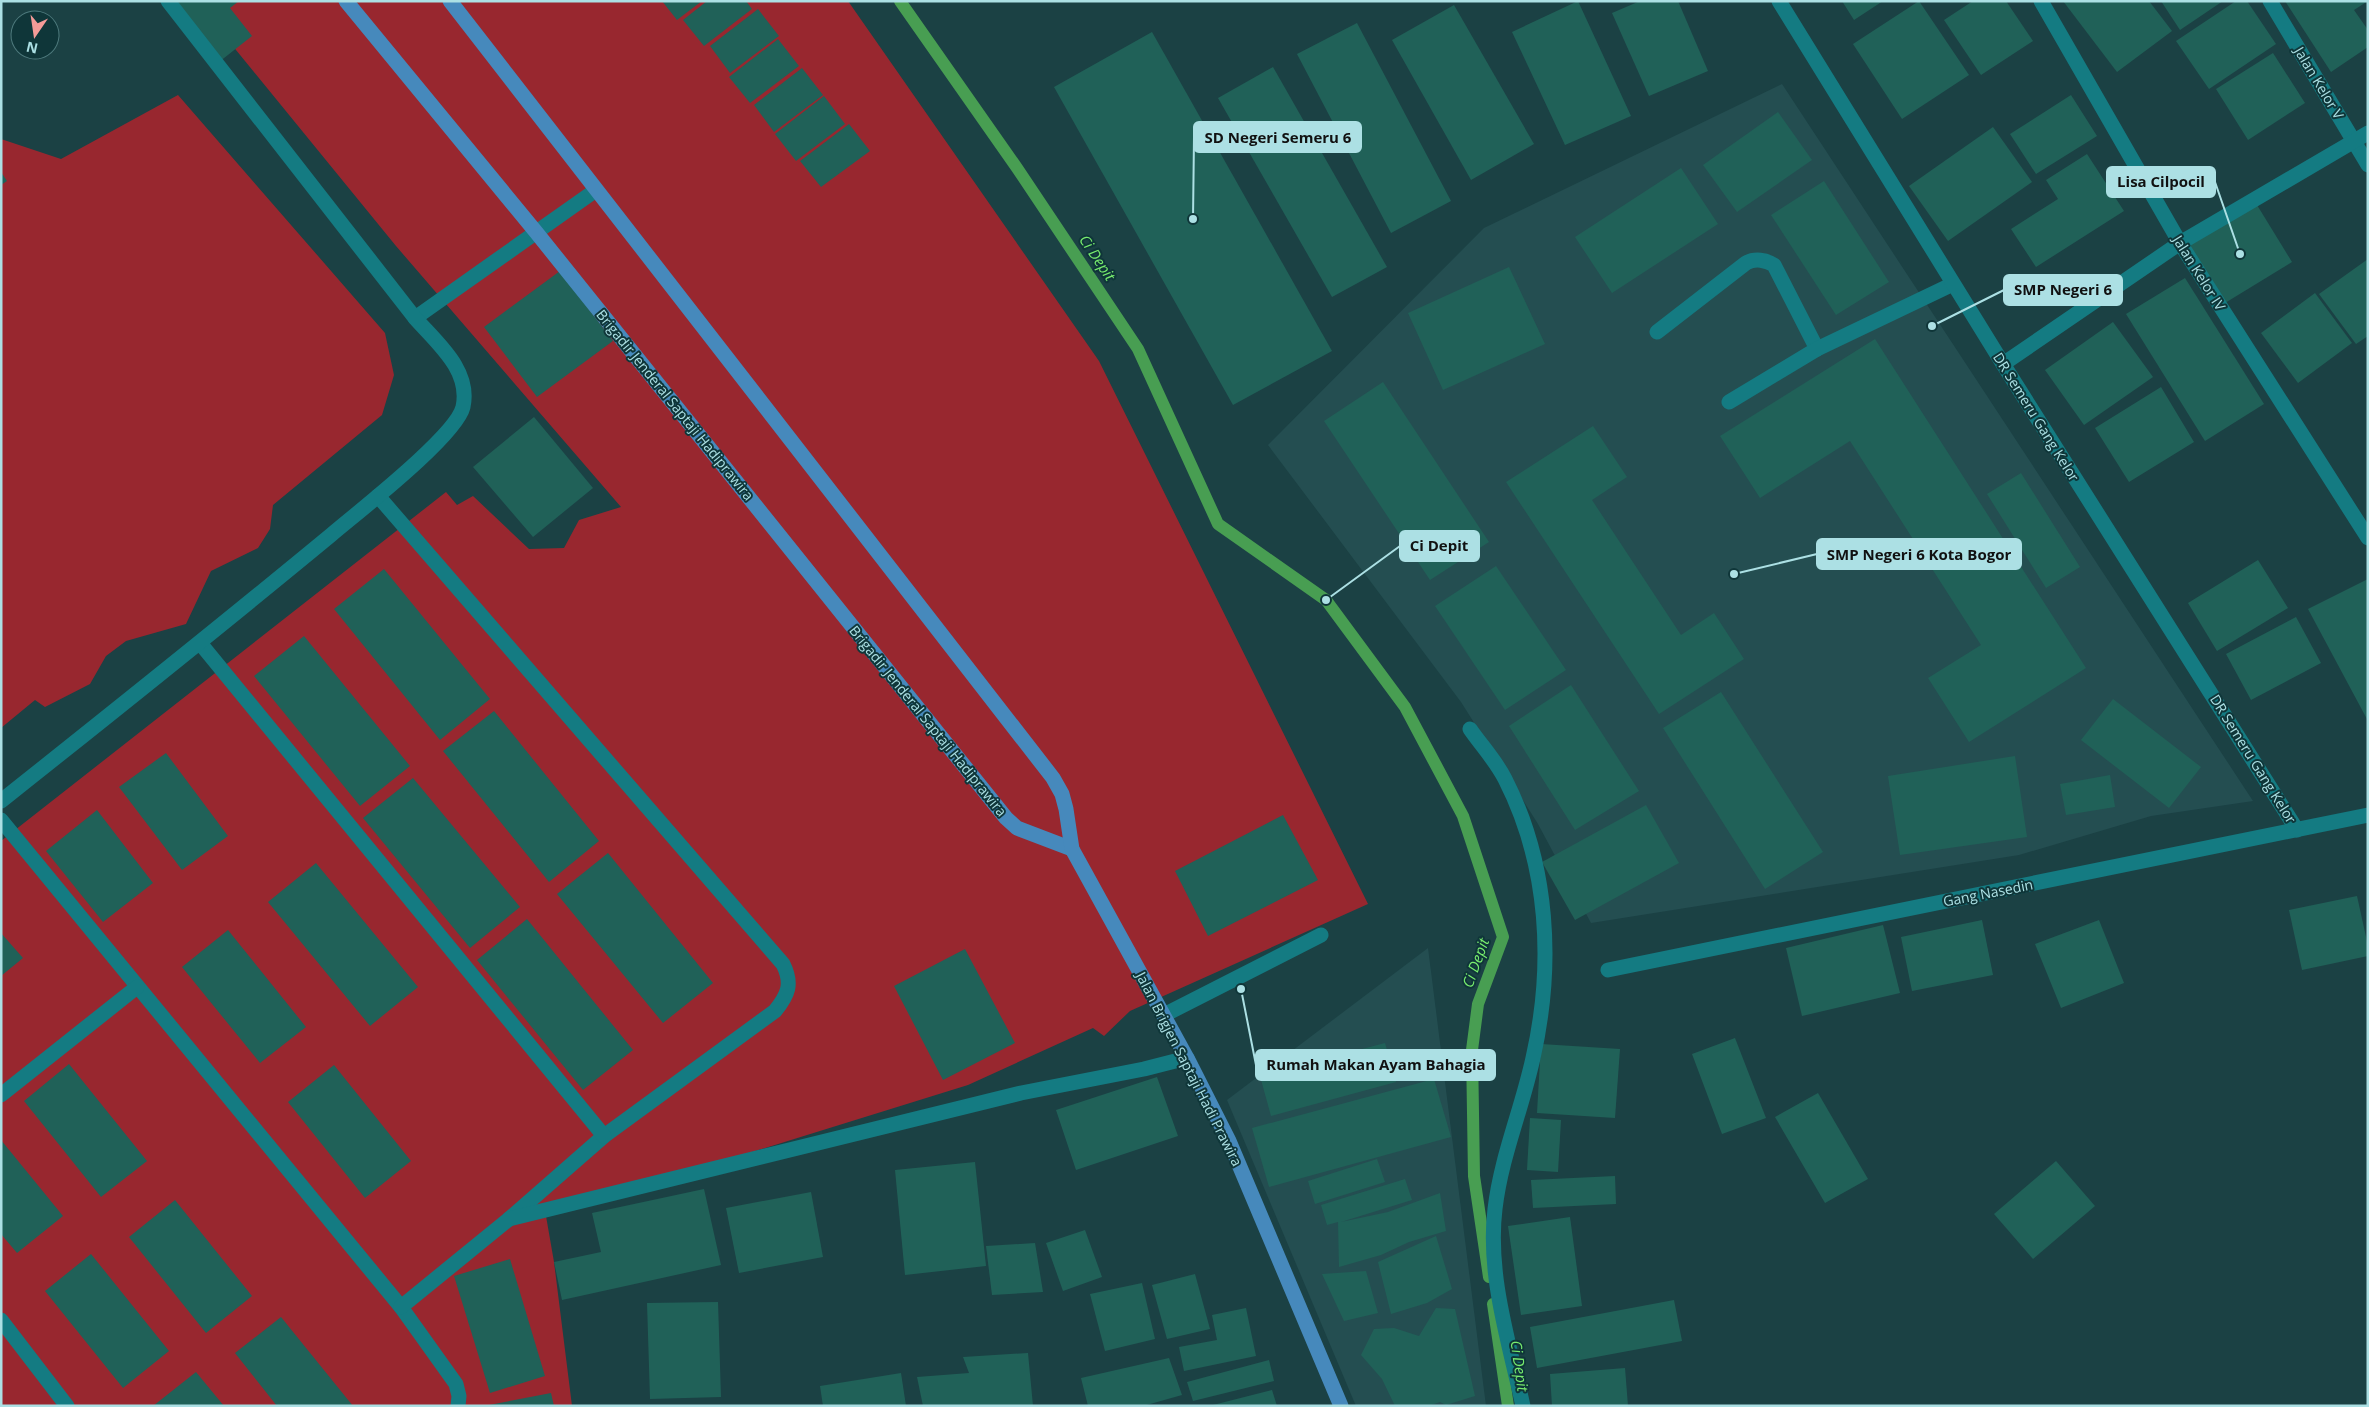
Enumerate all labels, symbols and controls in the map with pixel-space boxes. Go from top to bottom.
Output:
north arrow [10,10,60,60]
text: N [24,38,40,59]
street label: Jalan Kelor V [2289,41,2349,123]
callout: SD Negeri Semeru 6 [1194,122,1361,152]
text: SD Negeri Semeru 6 [1205,127,1352,147]
callout: Lisa Cilpocil [2107,167,2215,197]
text: Lisa Cilpocil [2117,171,2205,191]
street label: Jalan Kelor IV [2168,230,2230,314]
water label: Ci Depit [1075,231,1121,285]
callout: SMP Negeri 6 [2004,275,2122,305]
text: SMP Negeri 6 [2014,279,2112,299]
street label: Brigadir Jenderal Saptaji Hadiprawira [592,305,758,504]
street label: DR Semeru Gang Kelor [1989,349,2084,485]
callout: Ci Depit [1400,531,1479,561]
text: Ci Depit [1410,535,1469,555]
callout: SMP Negeri 6 Kota Bogor [1817,539,2021,569]
text: SMP Negeri 6 Kota Bogor [1827,544,2011,564]
street label: Brigadir Jenderal Saptaji Hadiprawira [845,621,1011,820]
street label: DR Semeru Gang Kelor [2206,691,2301,827]
street label: Gang Nasedin [1941,874,2035,911]
water label: Ci Depit [1457,934,1494,990]
street label: Jalan Brigjen Saptaji Hadi Prawira [1131,967,1247,1169]
callout: Rumah Makan Ayam Bahagia [1256,1050,1495,1080]
text: Rumah Makan Ayam Bahagia [1266,1054,1486,1074]
water label: Ci Depit [1507,1339,1534,1394]

